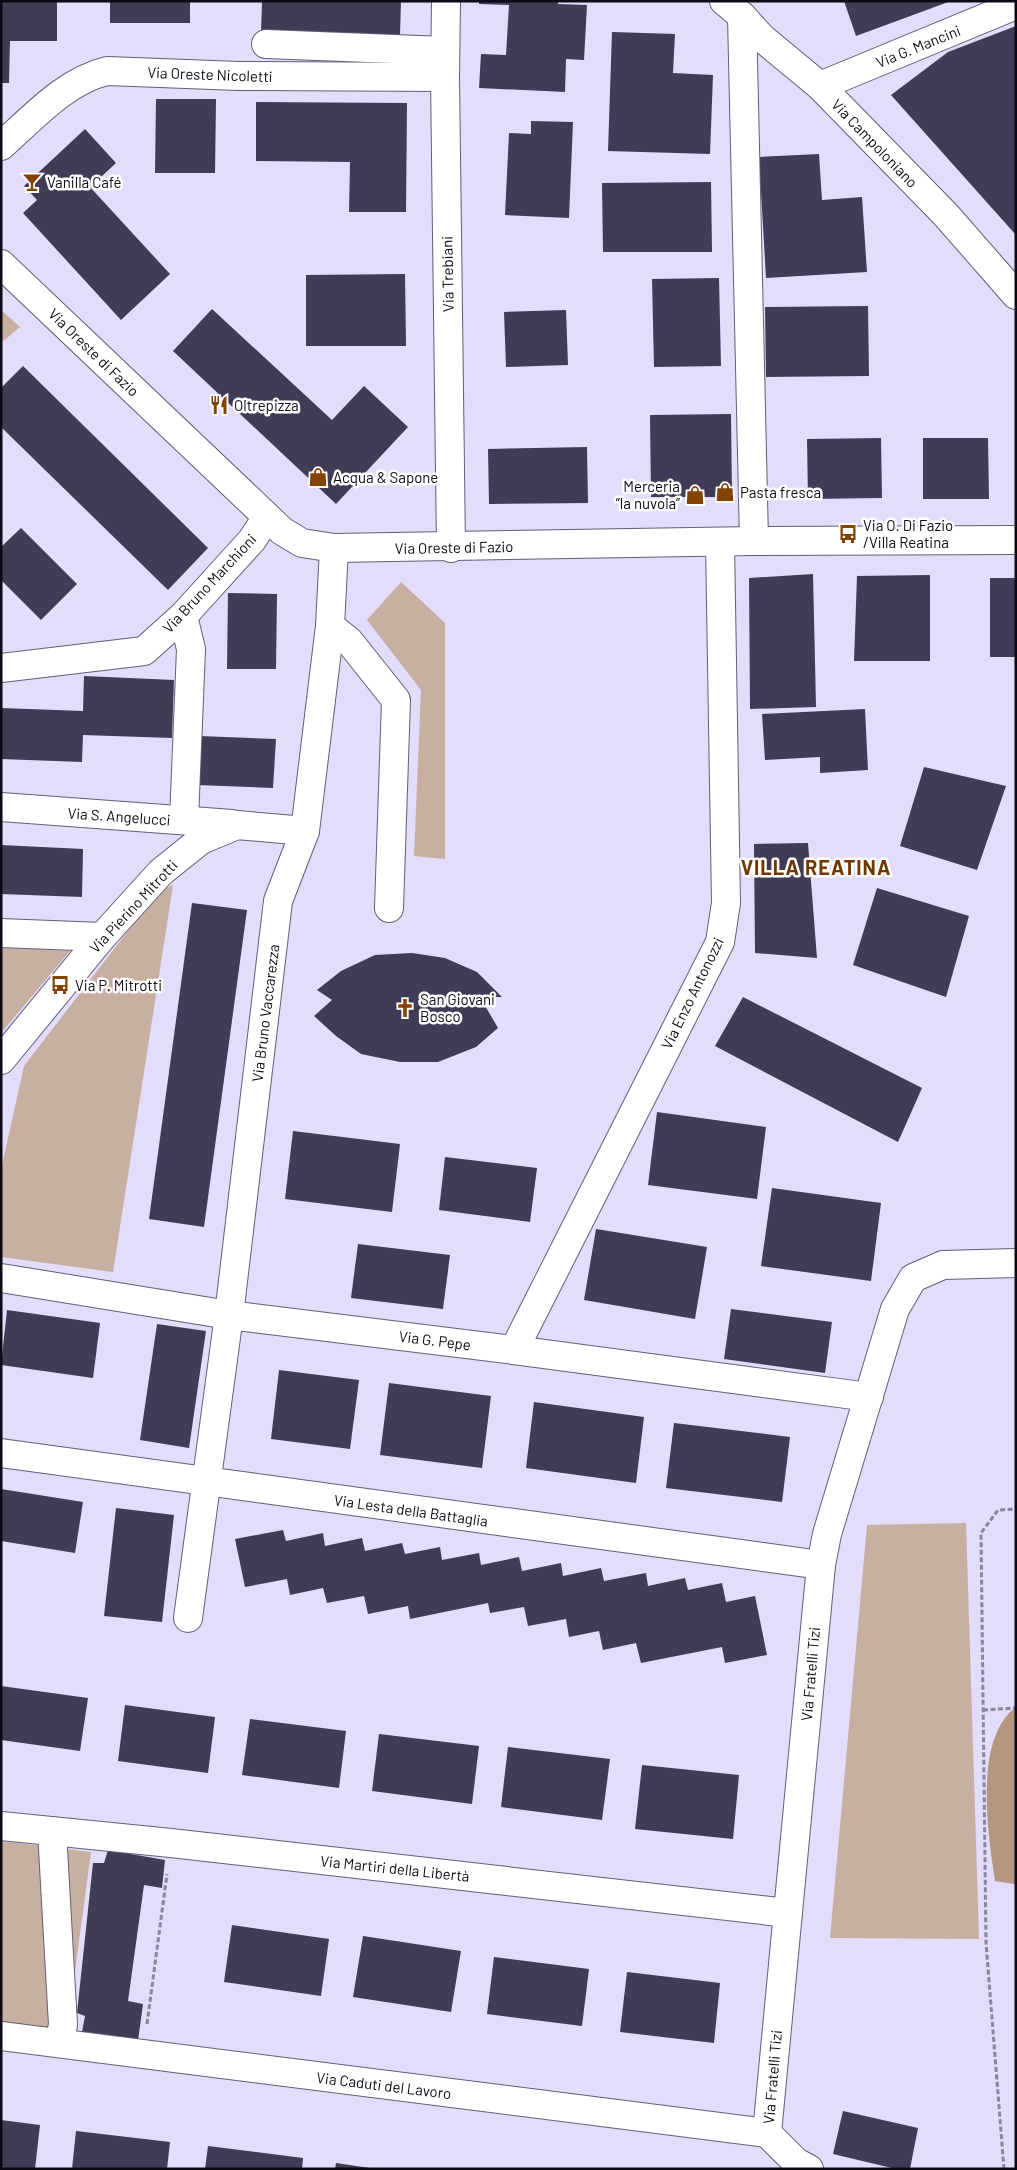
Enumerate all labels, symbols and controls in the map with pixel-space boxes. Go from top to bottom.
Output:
street label: Via G. Mancini [873,21,963,71]
street label: Via Oreste Nicoletti [147,63,273,85]
street label: Via Campoloniano [828,95,922,191]
bar icon: Vanilla Café [21,171,43,193]
place label: Vanilla Café [47,173,122,191]
street label: Via Trebiani [437,236,457,312]
street label: Via Oreste di Fazio [45,304,143,400]
restaurant icon: Oltrepizza [208,394,230,416]
place label: Oltrepizza [234,396,299,414]
shop icon: Acqua & Sapone [307,466,329,488]
place label: Acqua & Sapone [333,468,438,486]
place label: Merceria “la nuvola” [616,477,680,512]
shop icon: Pasta fresca [714,481,736,503]
place label: Pasta fresca [740,483,821,501]
shop icon: Merceria “la nuvola” [684,484,706,506]
place label: Via O. Di Fazio /Villa Reatina [863,516,953,551]
bus stop icon: Via O. Di Fazio /Villa Reatina [837,523,859,545]
street label: Via Bruno Marchioni [158,530,260,636]
street label: Via Oreste di Fazio [394,537,514,557]
street label: Via S. Angelucci [67,803,171,829]
district label: VILLA REATINA [741,855,891,879]
street label: Via Pierino Mitrotti [85,856,181,956]
street label: Via Enzo Antonozzi [657,934,727,1052]
street label: Via Bruno Vaccarezza [248,943,282,1083]
bus stop icon: Via P. Mitrotti [49,974,71,996]
place label: Via P. Mitrotti [75,976,162,994]
place label: San Giovani Bosco [420,990,495,1025]
church icon: San Giovani Bosco [394,997,416,1019]
street label: Via G. Pepe [398,1327,472,1353]
street label: Via Lesta della Battaglia [333,1490,489,1530]
street label: Via Fratelli Tizi [797,1626,823,1722]
street label: Via Martiri della Libertà [320,1851,470,1885]
street label: Via Fratelli Tizi [759,2029,785,2125]
street label: Via Caduti del Lavoro [315,2068,453,2102]

